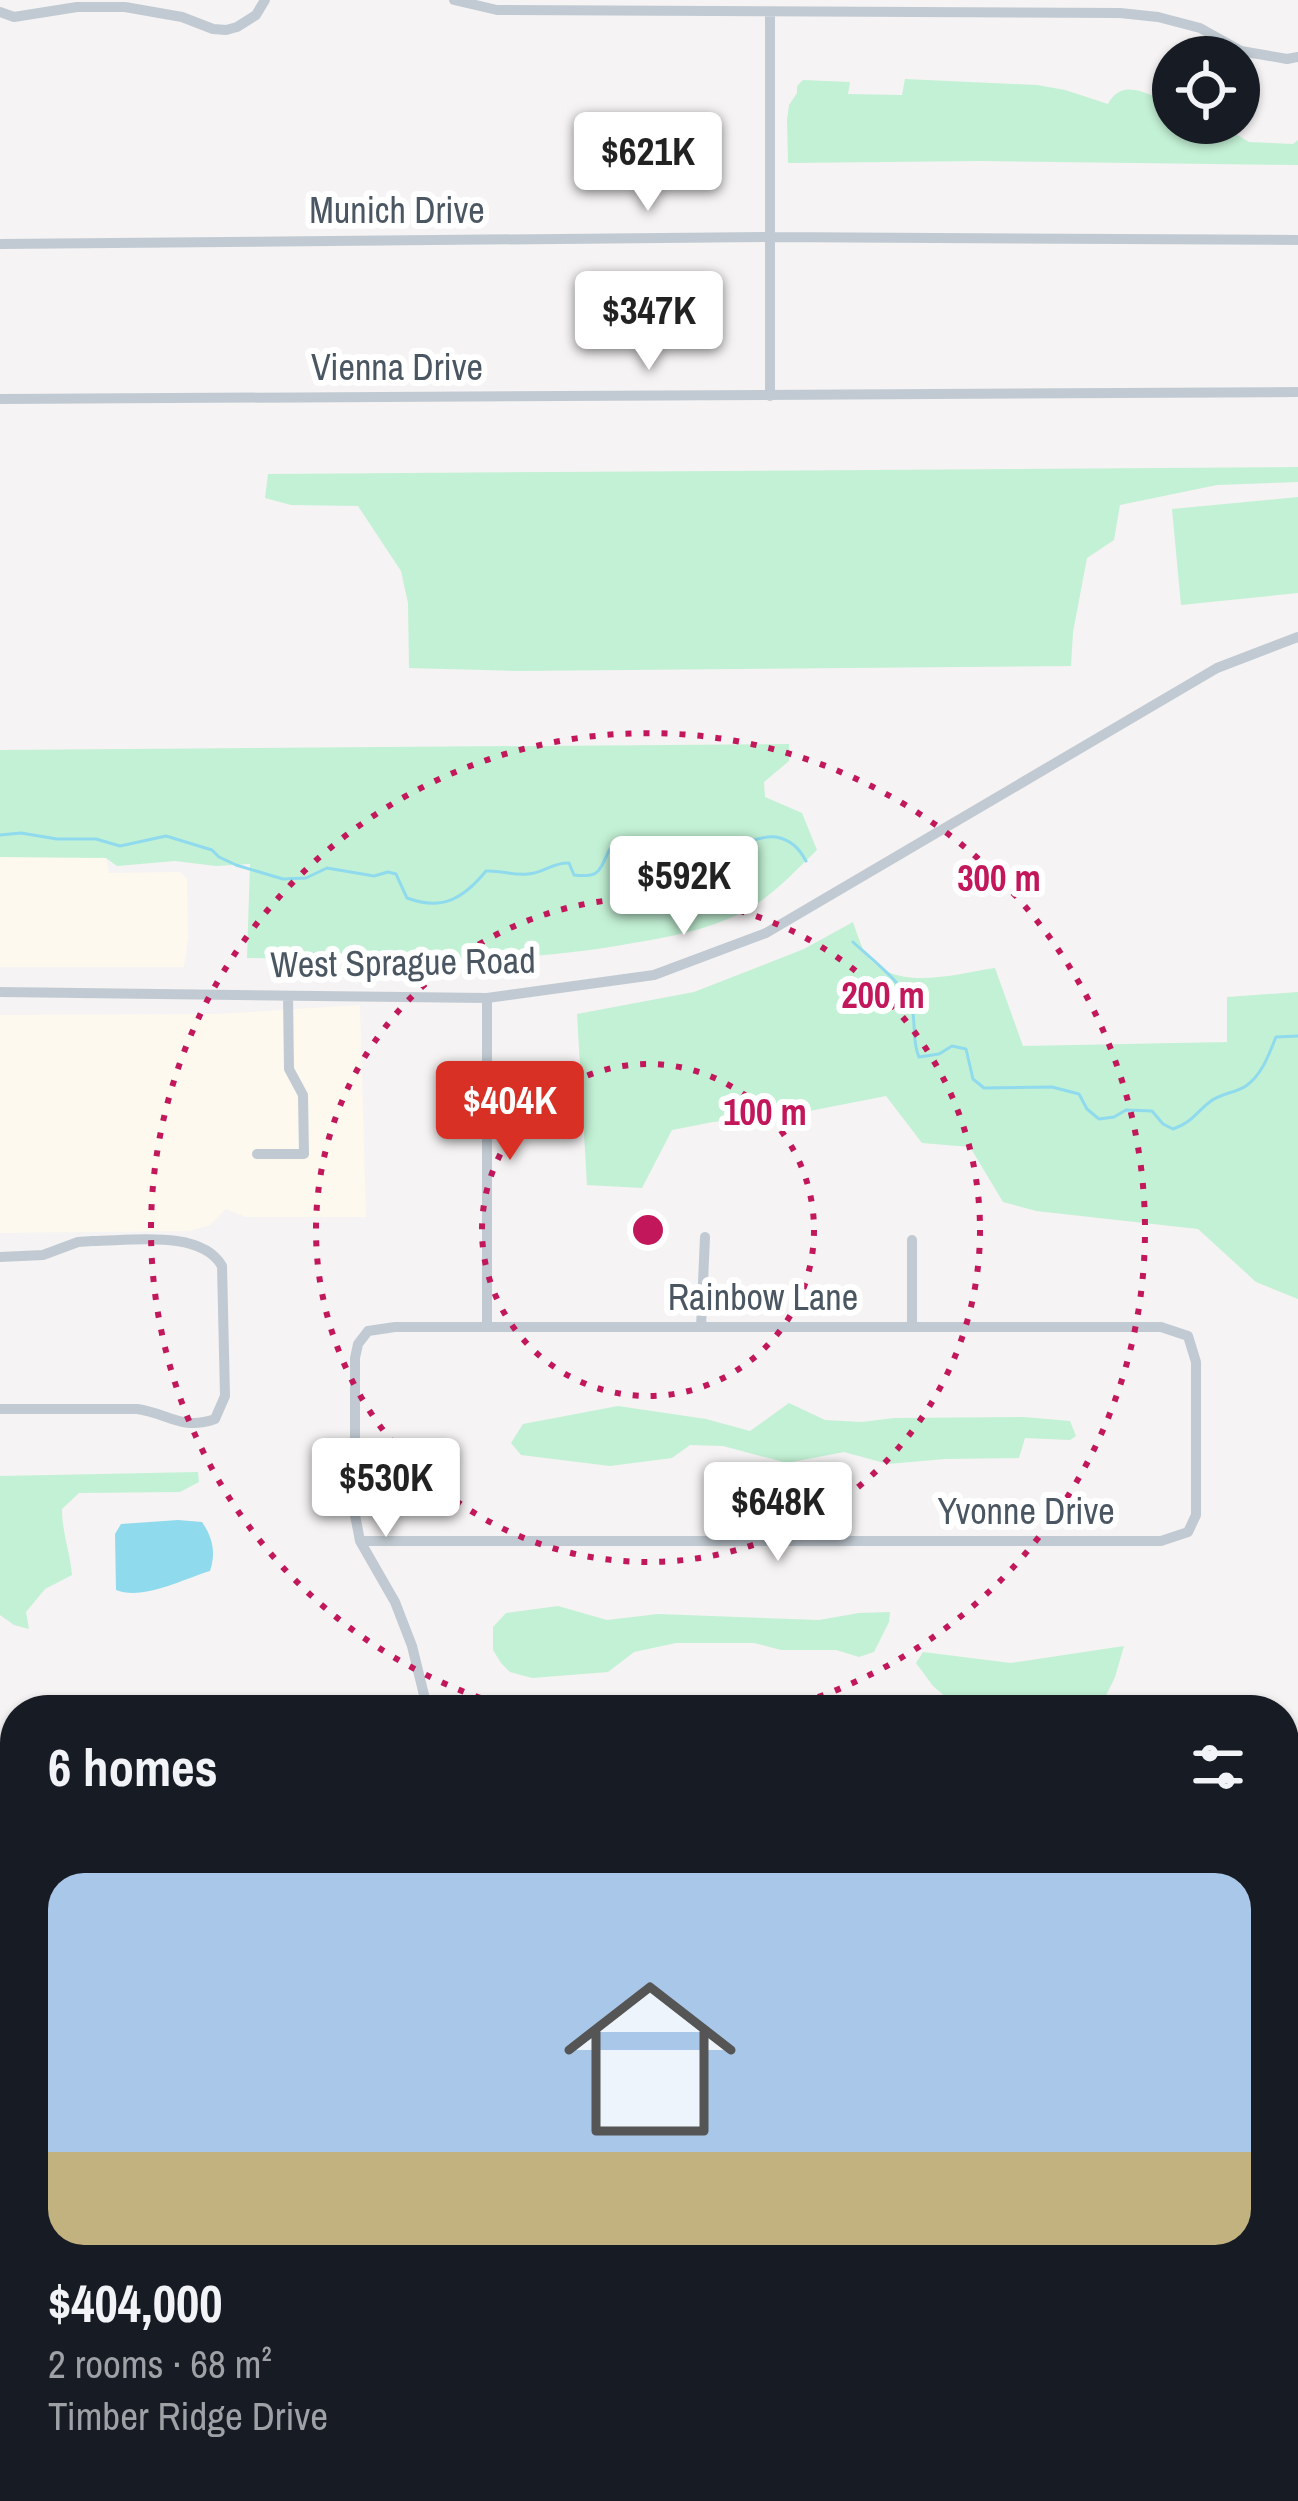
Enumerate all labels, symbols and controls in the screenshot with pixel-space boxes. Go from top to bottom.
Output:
map controls [1152,36,1260,144]
button: locate [1152,36,1260,144]
pin: $621K [564,112,732,214]
text: $621K [601,125,695,177]
street label: Munich Drive [309,186,485,234]
pin: $347K [565,271,733,373]
text: $347K [602,284,696,336]
street label: Vienna Drive [311,343,483,391]
pin: $592K [600,836,768,938]
text: $592K [637,849,731,901]
text: 300 m [957,854,1041,902]
street label: West Sprague Road [270,936,536,988]
text: 200 m [841,971,925,1019]
pin: $404K [426,1061,594,1163]
text: $404K [463,1074,557,1126]
text: 100 m [723,1088,807,1136]
centre of rings [627,1209,669,1251]
street label: Rainbow Lane [668,1273,858,1321]
pin: $530K [302,1438,470,1540]
text: $530K [339,1451,433,1503]
pin: $648K [694,1462,862,1564]
text: $648K [731,1475,825,1527]
street label: Yvonne Drive [937,1487,1115,1535]
text: 6 homes [48,1733,218,1802]
icon: filters [1185,1734,1251,1800]
icon: home [542,1951,758,2167]
text: $404,000 [48,2269,222,2338]
text: 2 rooms · 68 m² [48,2338,272,2390]
text: Timber Ridge Drive [48,2390,328,2442]

